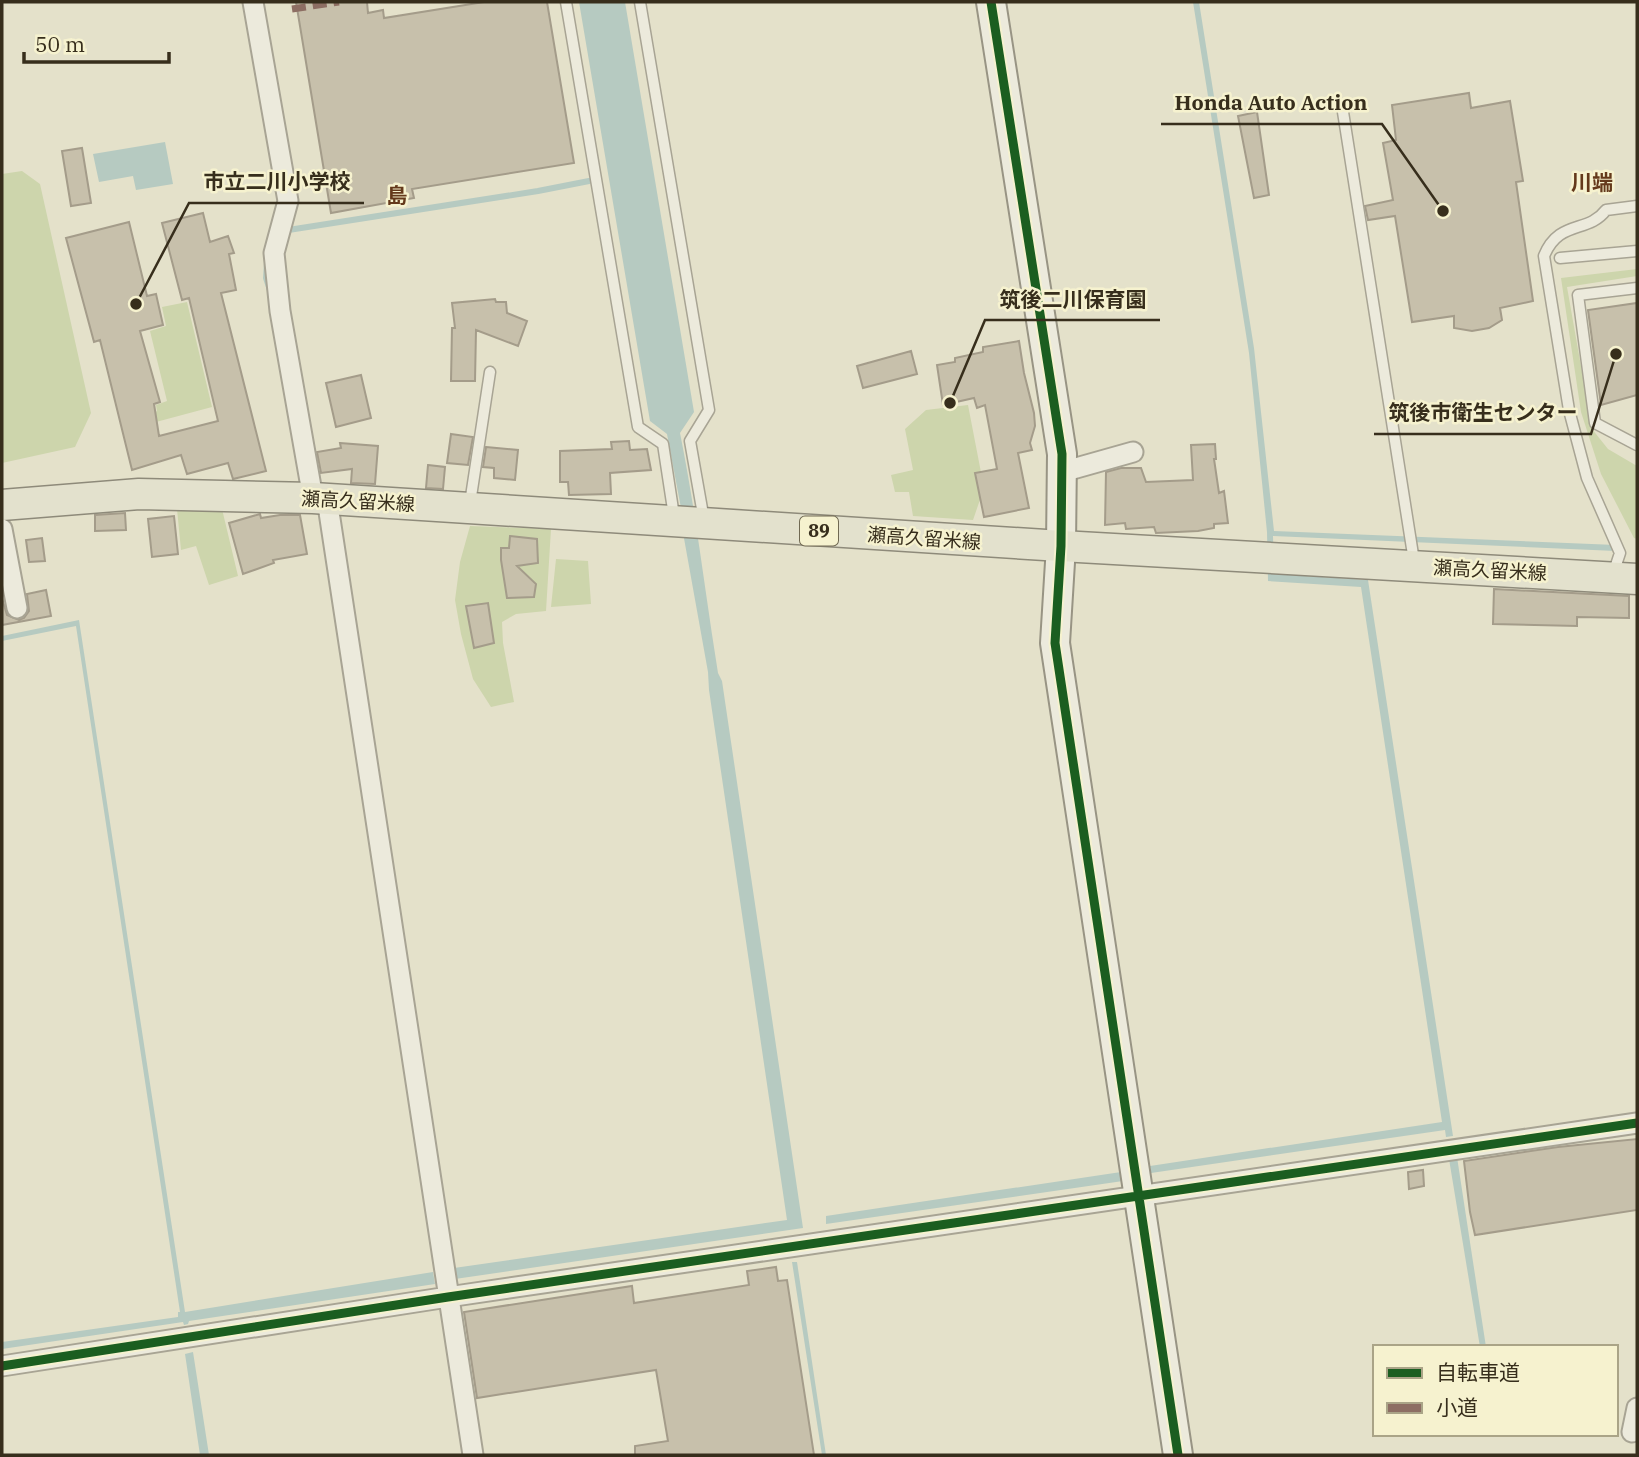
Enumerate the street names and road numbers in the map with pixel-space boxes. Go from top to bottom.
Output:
street label: 瀬高久留米線 [300,486,416,516]
road number: 89 [800,516,838,546]
street label: 瀬高久留米線 [866,522,982,554]
street label: 瀬高久留米線 [1432,555,1548,585]

